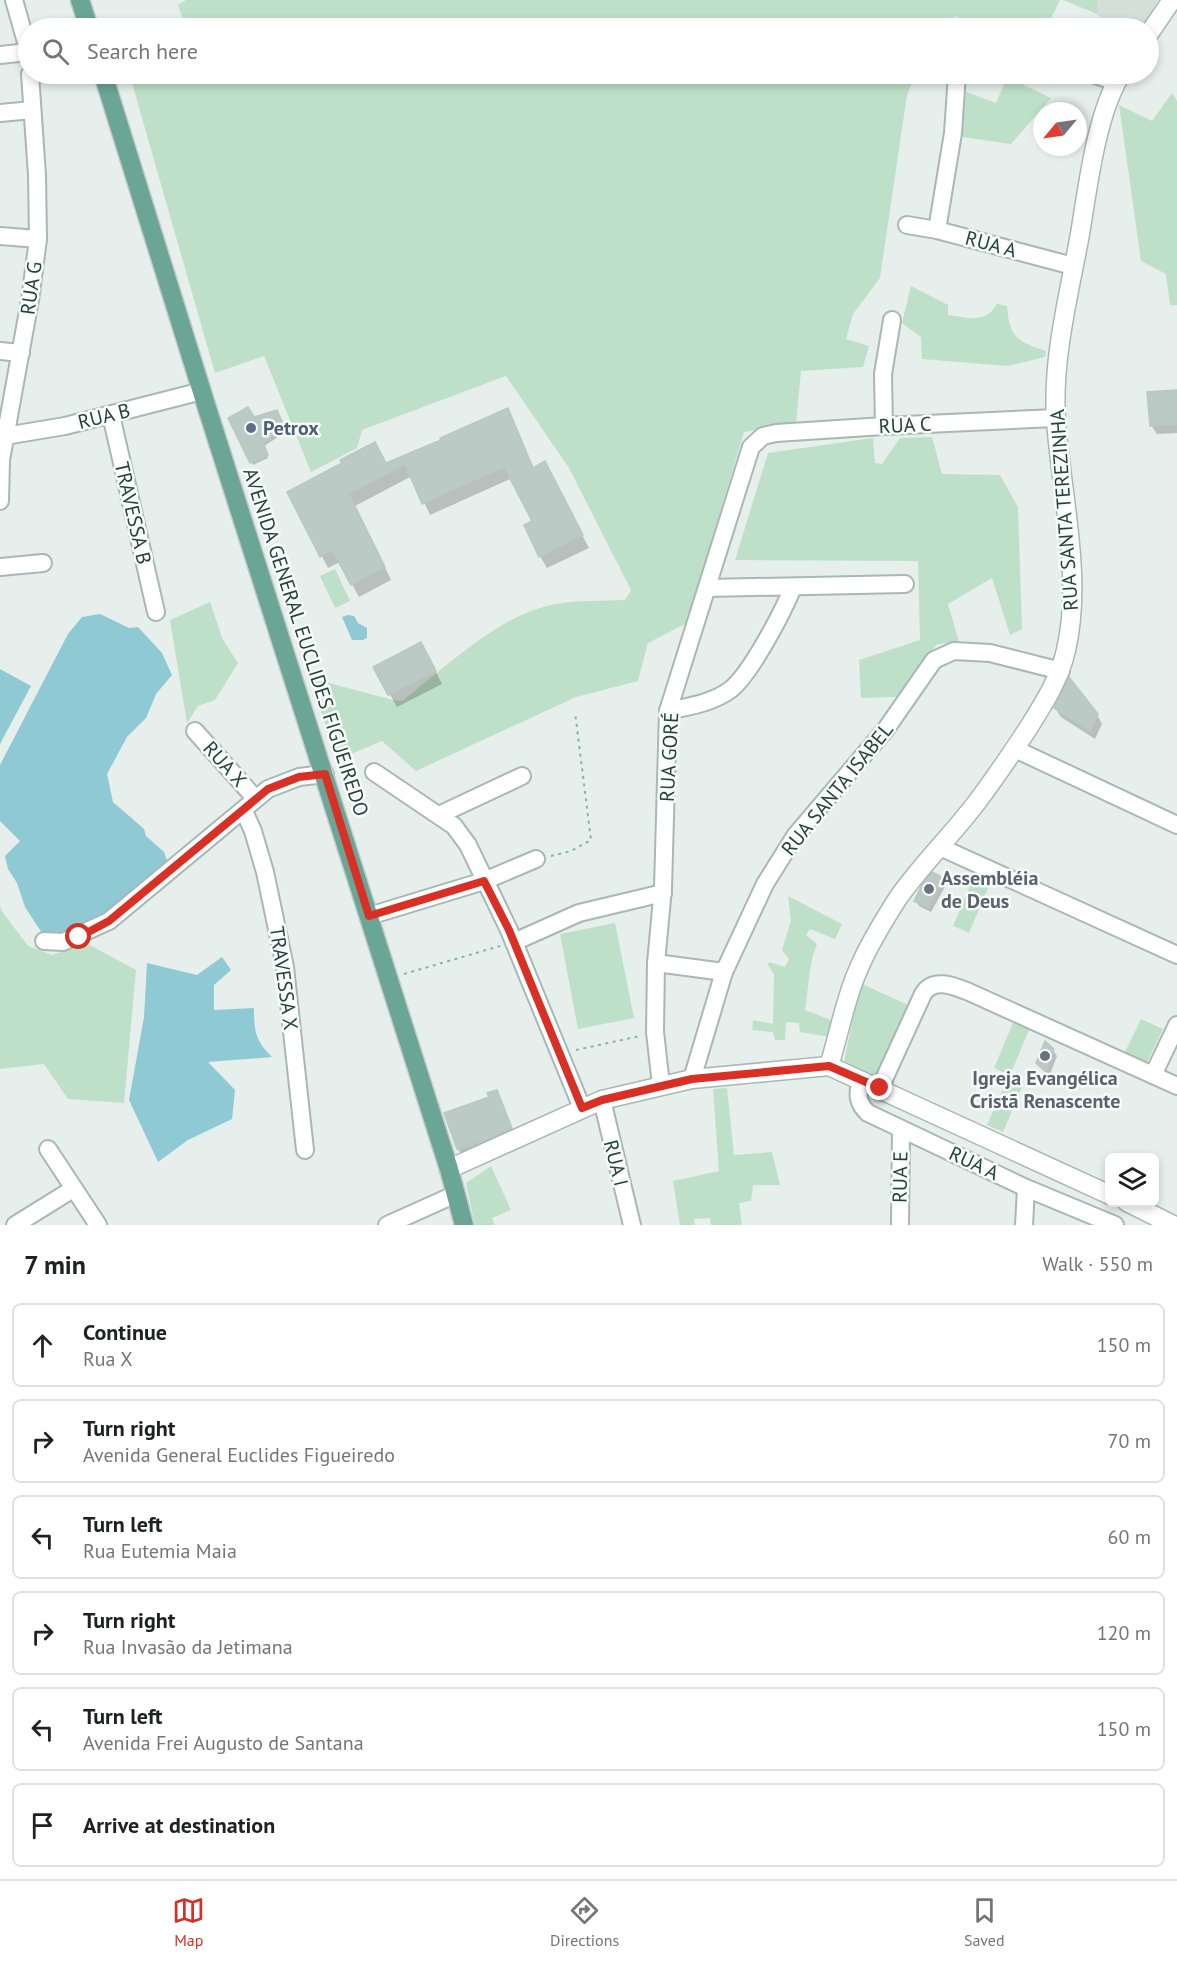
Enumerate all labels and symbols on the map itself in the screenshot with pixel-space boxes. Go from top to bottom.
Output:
north arrow [1033,102,1087,156]
street label: RUA A [962,225,1020,263]
street label: RUA G [14,260,48,316]
street label: RUA B [75,397,133,435]
street label: RUA SANTA TEREZINHA [1044,408,1084,612]
street label: RUA C [878,411,932,439]
place label: Petrox [263,415,319,441]
marker: Petrox [244,421,258,435]
street label: TRAVESSA B [109,459,157,567]
street label: AVENIDA GENERAL EUCLIDES FIGUEIREDO [237,465,375,819]
street label: RUA GORÉ [654,712,684,802]
street label: RUA SANTA ISABEL [775,717,899,861]
street label: RUA X [198,736,252,792]
place label: Assembléia de Deus [941,865,1038,914]
marker: Assembléia de Deus [922,882,936,896]
route start [65,923,91,949]
street label: TRAVESSA X [264,924,304,1032]
marker: Igreja Evangélica Cristã Renascente [1038,1049,1052,1063]
place label: Igreja Evangélica Cristã Renascente [970,1065,1120,1114]
route end [866,1074,892,1100]
street label: RUA I [598,1137,634,1189]
street label: RUA A [945,1140,1003,1186]
street label: RUA E [887,1151,913,1203]

